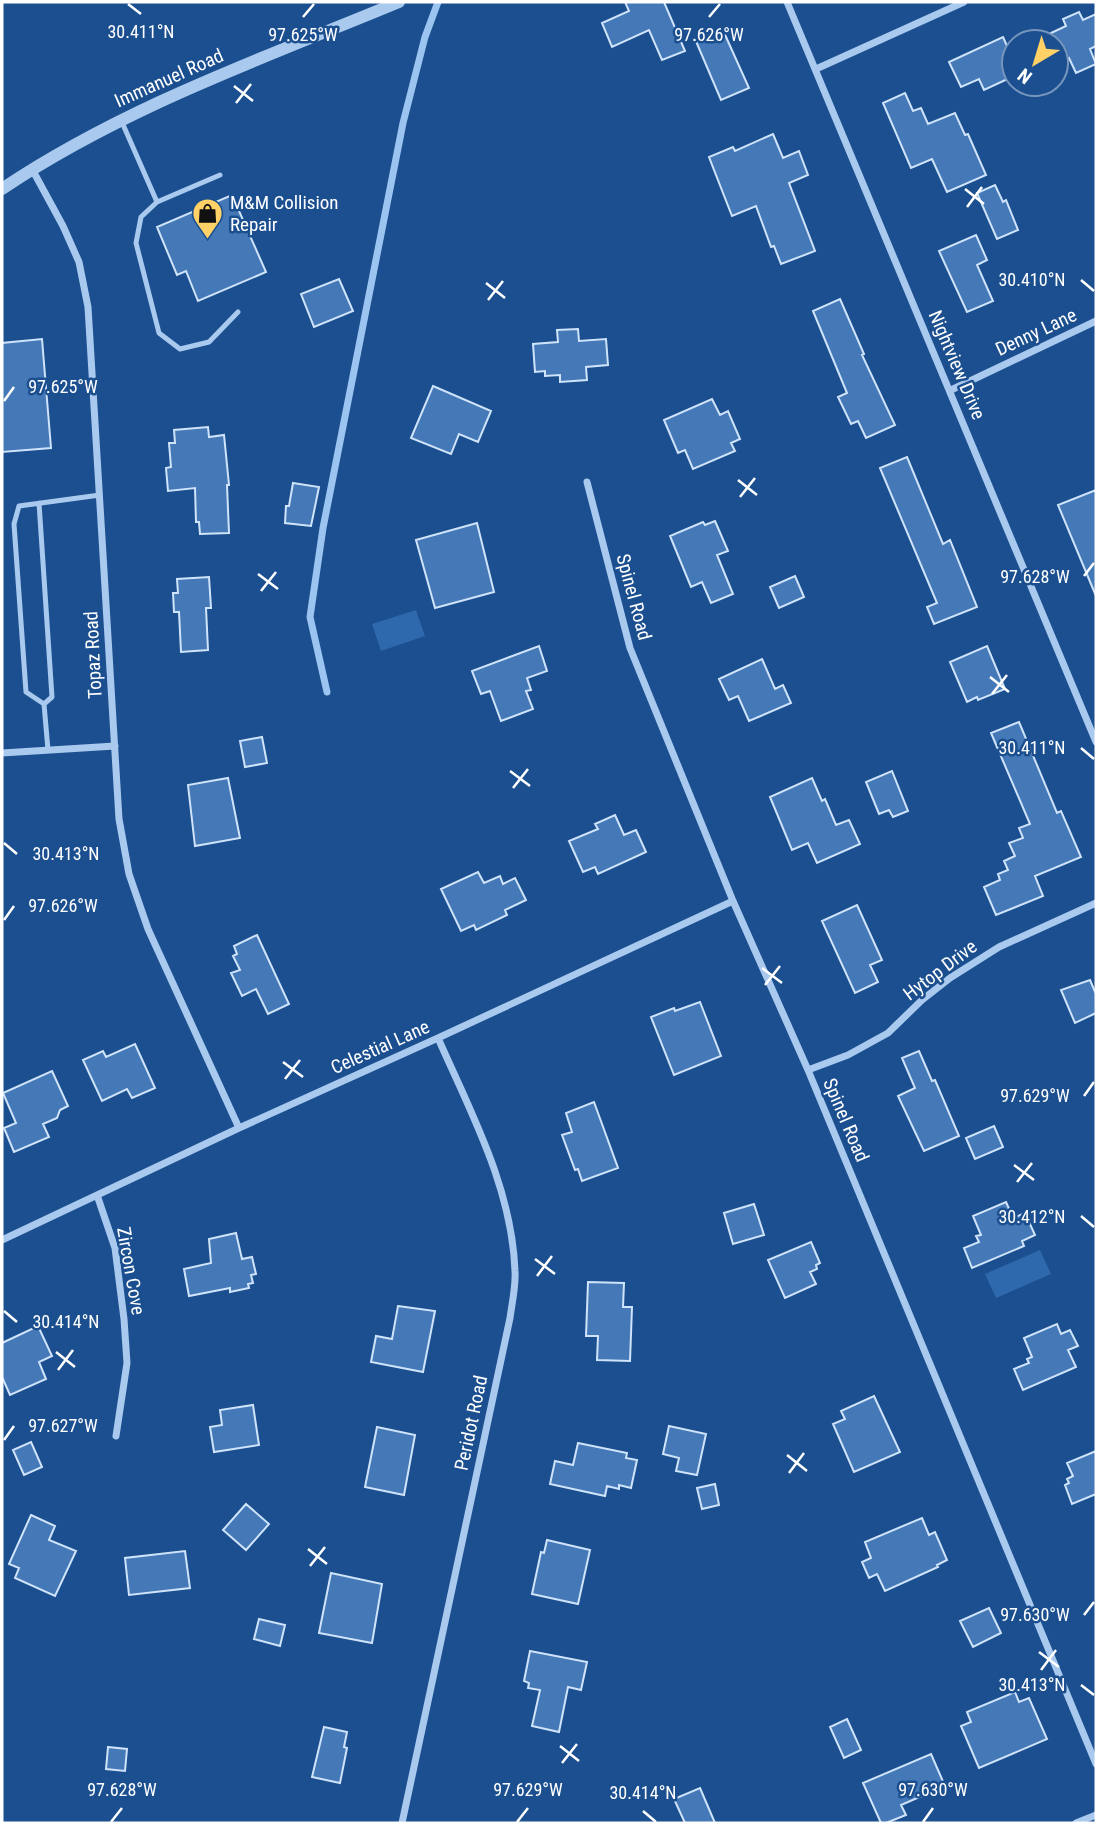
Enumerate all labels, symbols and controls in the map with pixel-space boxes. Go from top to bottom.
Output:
text: 30.411°N [107,21,175,42]
text: 97.625°W [268,24,338,45]
text: 97.626°W [674,24,744,45]
north arrow [1000,28,1070,98]
street label: Immanuel Road [111,44,227,112]
text: N [1013,63,1037,89]
place label: M&M Collision Repair [230,191,339,236]
shop icon: M&M Collision Repair [190,196,224,240]
text: 30.410°N [998,269,1066,290]
street label: Denny Lane [992,303,1080,361]
street label: Nightview Drive [924,307,990,423]
text: 97.625°W [28,376,98,397]
street label: Spinel Road [611,551,657,643]
text: 97.628°W [1000,566,1070,587]
street label: Topaz Road [79,611,107,699]
text: 30.411°N [998,737,1066,758]
text: 30.413°N [32,843,100,864]
text: 97.626°W [28,895,98,916]
street label: Hytop Drive [899,935,981,1005]
street label: Celestial Lane [327,1015,433,1079]
street label: Spinel Road [818,1075,874,1165]
text: 97.629°W [1000,1085,1070,1106]
text: 30.412°N [998,1206,1066,1227]
street label: Zircon Cove [112,1225,150,1317]
text: 30.414°N [32,1311,100,1332]
street label: Peridot Road [450,1373,492,1473]
text: 97.627°W [28,1415,98,1436]
text: 97.630°W [1000,1604,1070,1625]
text: 30.413°N [998,1674,1066,1695]
text: 97.628°W [87,1779,157,1800]
text: 97.629°W [493,1779,563,1800]
text: 97.630°W [898,1779,968,1800]
text: 30.414°N [609,1782,677,1803]

